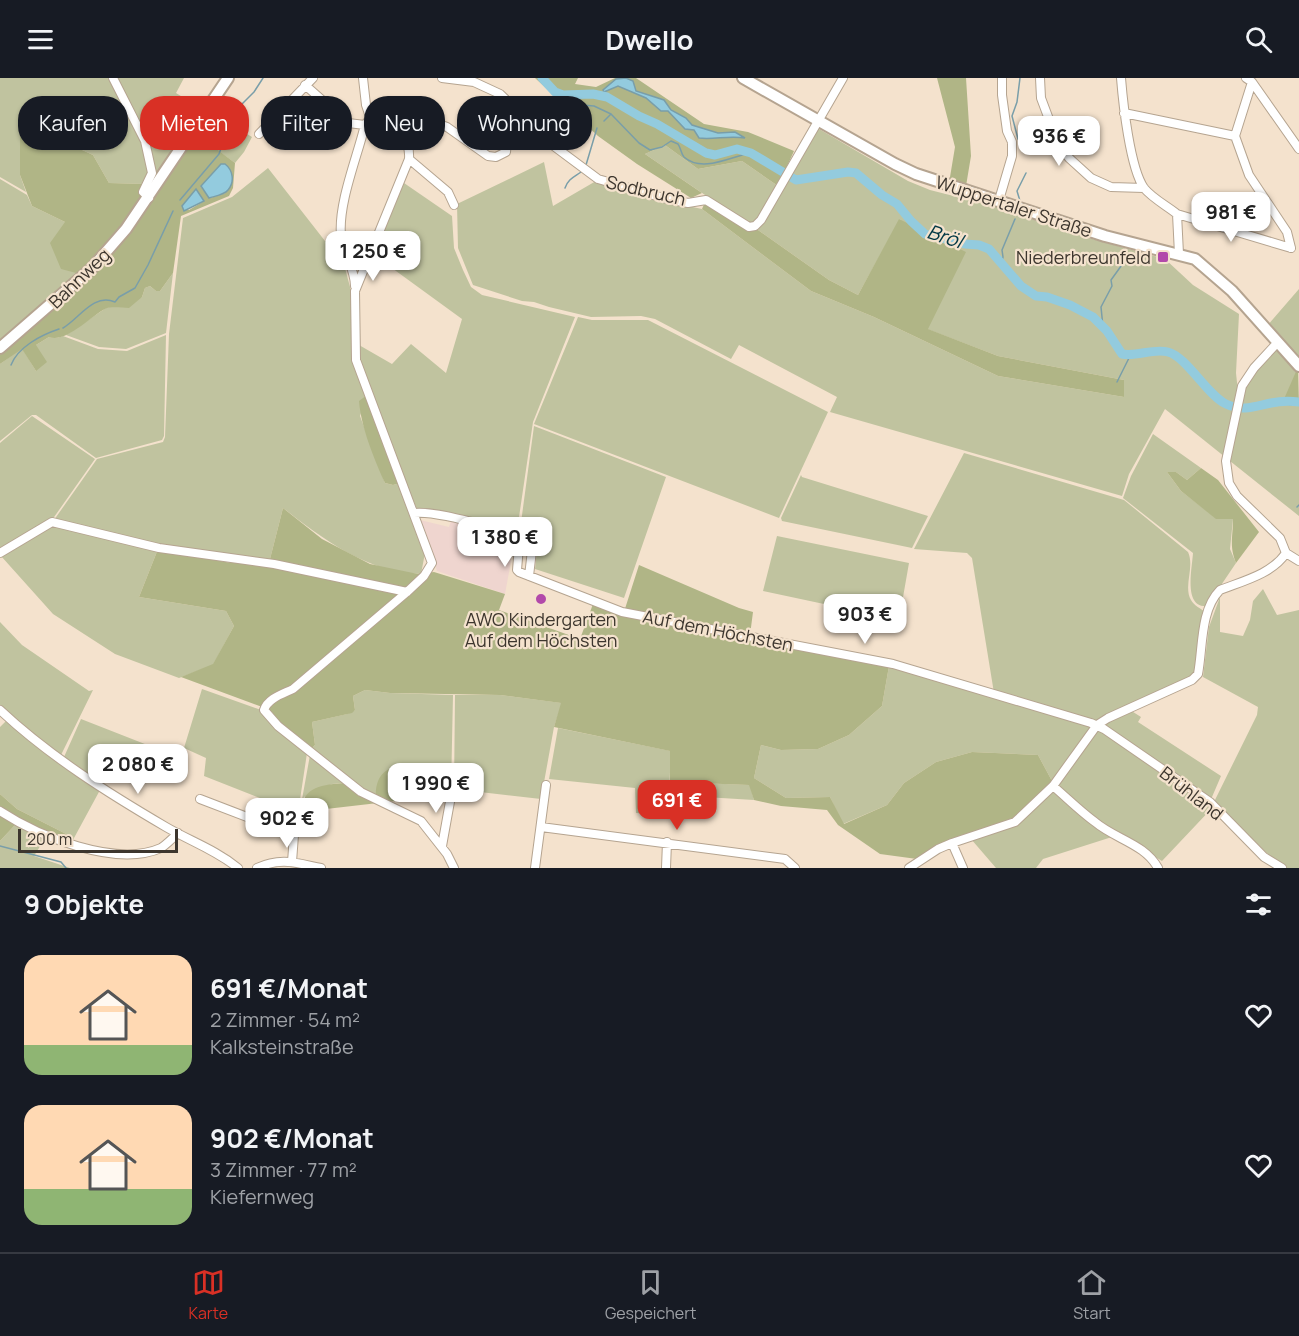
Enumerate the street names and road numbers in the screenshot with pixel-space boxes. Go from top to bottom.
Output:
street label: Sodbruch [604,169,688,211]
street label: Wuppertaler Straße [933,169,1095,243]
street label: Bahnweg [43,243,115,313]
street label: Auf dem Höchsten [641,604,795,656]
street label: Brühland [1155,761,1229,825]

